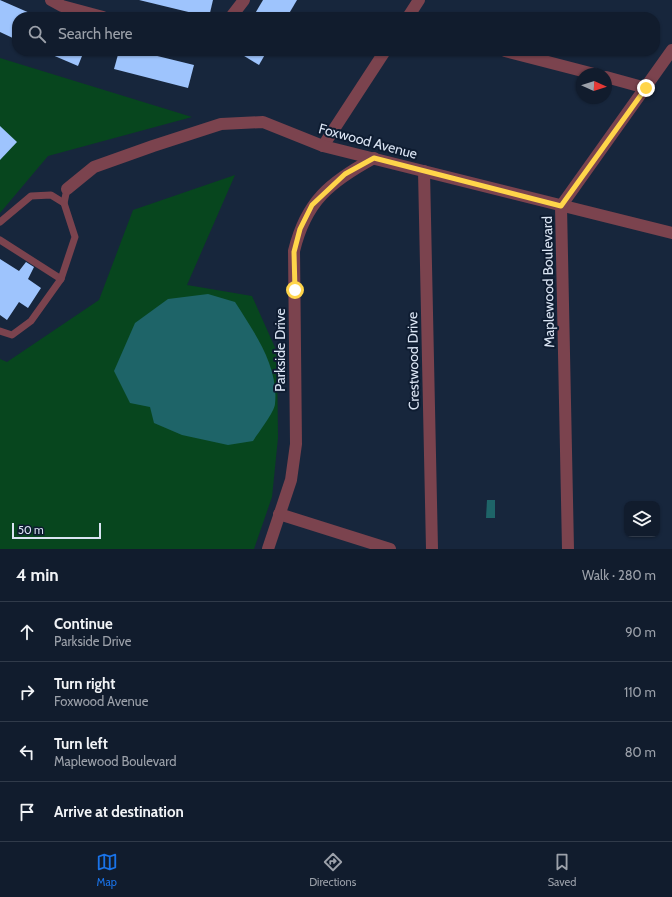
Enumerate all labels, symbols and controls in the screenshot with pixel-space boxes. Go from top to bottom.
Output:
search box [12,12,660,56]
icon: search [26,23,48,45]
text: Search here [58,25,133,43]
north arrow [576,68,612,104]
route end [637,79,655,97]
street label: Foxwood Avenue [317,119,419,163]
street label: Maplewood Boulevard [538,216,558,348]
route start [286,281,304,299]
street label: Parkside Drive [271,308,289,392]
street label: Crestwood Drive [403,312,423,410]
map controls [624,501,660,537]
button: layers [624,501,660,537]
scale bar [12,521,101,540]
text: 50 m [18,523,44,537]
text: 4 min [16,565,59,585]
text: Walk · 280 m [582,567,656,583]
text: Continue [54,615,113,633]
icon: ahead [16,621,38,643]
text: 90 m [625,624,656,640]
text: Parkside Drive [54,633,132,649]
text: Turn right [54,675,115,693]
icon: right [16,681,38,703]
text: 110 m [624,684,656,700]
text: Foxwood Avenue [54,693,148,709]
text: Turn left [54,735,108,753]
icon: left [16,741,38,763]
text: 80 m [625,744,656,760]
text: Maplewood Boulevard [54,753,176,769]
icon: arrive [16,801,38,823]
text: Arrive at destination [54,803,184,821]
tab: Map [96,851,118,889]
tab: Directions [309,851,356,889]
tab: Saved [548,851,576,889]

